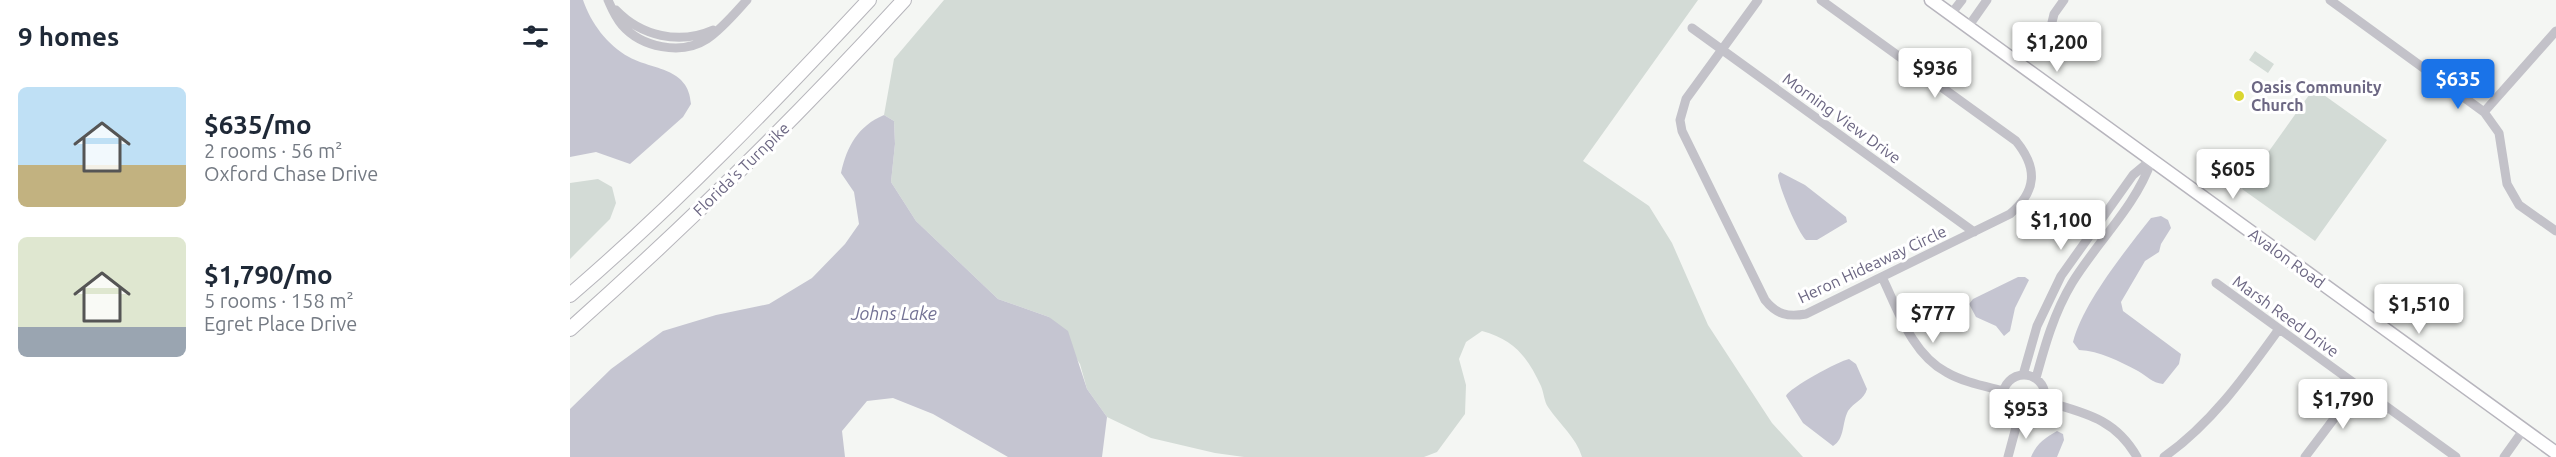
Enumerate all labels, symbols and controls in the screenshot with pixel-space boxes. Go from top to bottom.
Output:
icon: filters [519,20,552,53]
text: 9 homes [18,22,119,51]
pin: $1,200 [2008,22,2106,73]
text: $1,200 [2026,30,2088,53]
pin: $936 [1899,48,1971,99]
text: $936 [1912,56,1958,79]
pin: $635 [2422,59,2494,110]
text: $635 [2435,67,2481,90]
street label: Morning View Drive [1779,69,1905,167]
place label: Oasis Community Church [2251,78,2382,114]
marker: Oasis Community Church [2232,89,2246,103]
text: $635/mo [204,110,312,139]
icon: home [66,111,138,183]
street label: Florida's Turnpike [689,119,793,219]
text: 2 rooms · 56 m² [204,139,342,162]
pin: $605 [2197,149,2269,200]
text: $605 [2210,157,2256,180]
text: Oxford Chase Drive [204,162,378,185]
pin: $1,100 [2012,200,2110,251]
text: $1,100 [2030,208,2092,231]
street label: Heron Hideaway Circle [1795,222,1949,306]
street label: Avalon Road [2246,224,2328,292]
text: $1,790/mo [204,260,333,289]
icon: home [66,261,138,333]
street label: Marsh Reed Drive [2230,272,2342,360]
pin: $1,510 [2370,284,2468,335]
text: 5 rooms · 158 m² [204,289,354,312]
text: $1,510 [2388,292,2450,315]
pin: $777 [1897,293,1969,344]
text: $777 [1910,301,1956,324]
water label: Johns Lake [850,303,937,323]
text: Egret Place Drive [204,312,357,335]
pin: $1,790 [2294,379,2392,430]
text: $1,790 [2312,387,2374,410]
pin: $953 [1990,389,2062,440]
text: $953 [2003,397,2049,420]

